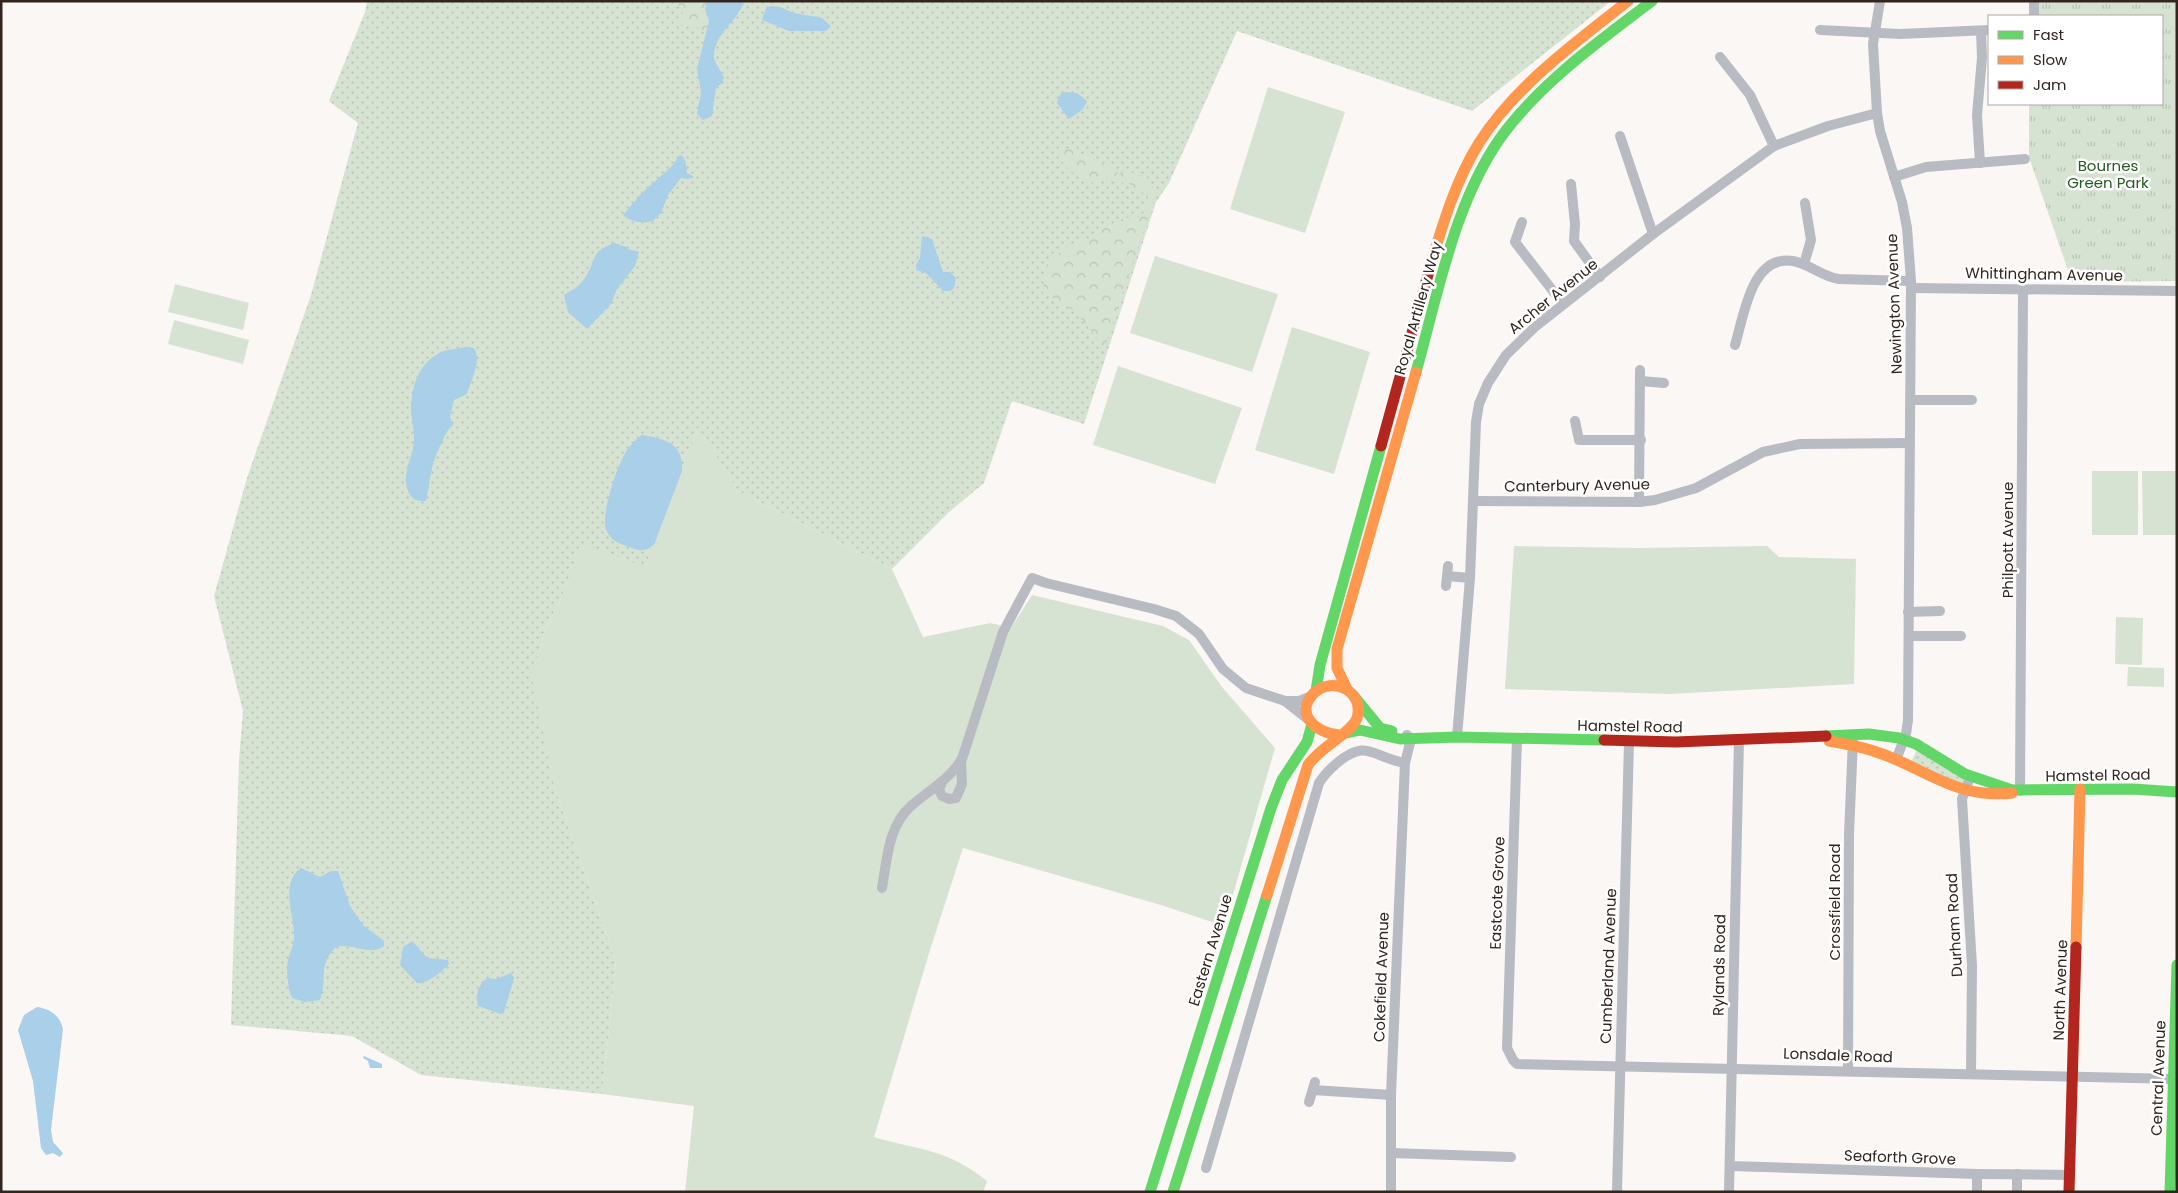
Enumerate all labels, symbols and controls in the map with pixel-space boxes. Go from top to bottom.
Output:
legend [1988,15,2163,105]
text: Fast [2033,24,2064,45]
text: Slow [2033,49,2068,70]
text: Jam [2033,74,2067,95]
park label: Bournes Green Park [2067,155,2149,193]
street label: Newington Avenue [1881,233,1907,375]
street label: Royal Artillery Way [1389,238,1447,377]
street label: Archer Avenue [1504,253,1602,339]
street label: Whittingham Avenue [1965,262,2123,286]
street label: Canterbury Avenue [1504,473,1650,497]
street label: Philpott Avenue [1997,482,2018,598]
street label: Hamstel Road [1577,715,1683,737]
street label: Hamstel Road [2045,764,2151,786]
street label: Eastcote Grove [1485,836,1509,950]
street label: Crossfield Road [1824,843,1845,961]
street label: Durham Road [1941,873,1967,977]
street label: Cumberland Avenue [1595,888,1621,1044]
street label: Eastern Avenue [1183,891,1237,1009]
street label: Cokefield Avenue [1368,912,1394,1042]
street label: Rylands Road [1708,914,1730,1016]
street label: North Avenue [2048,939,2072,1041]
street label: Central Avenue [2145,1020,2171,1136]
street label: Lonsdale Road [1783,1043,1893,1067]
street label: Seaforth Grove [1844,1145,1956,1169]

